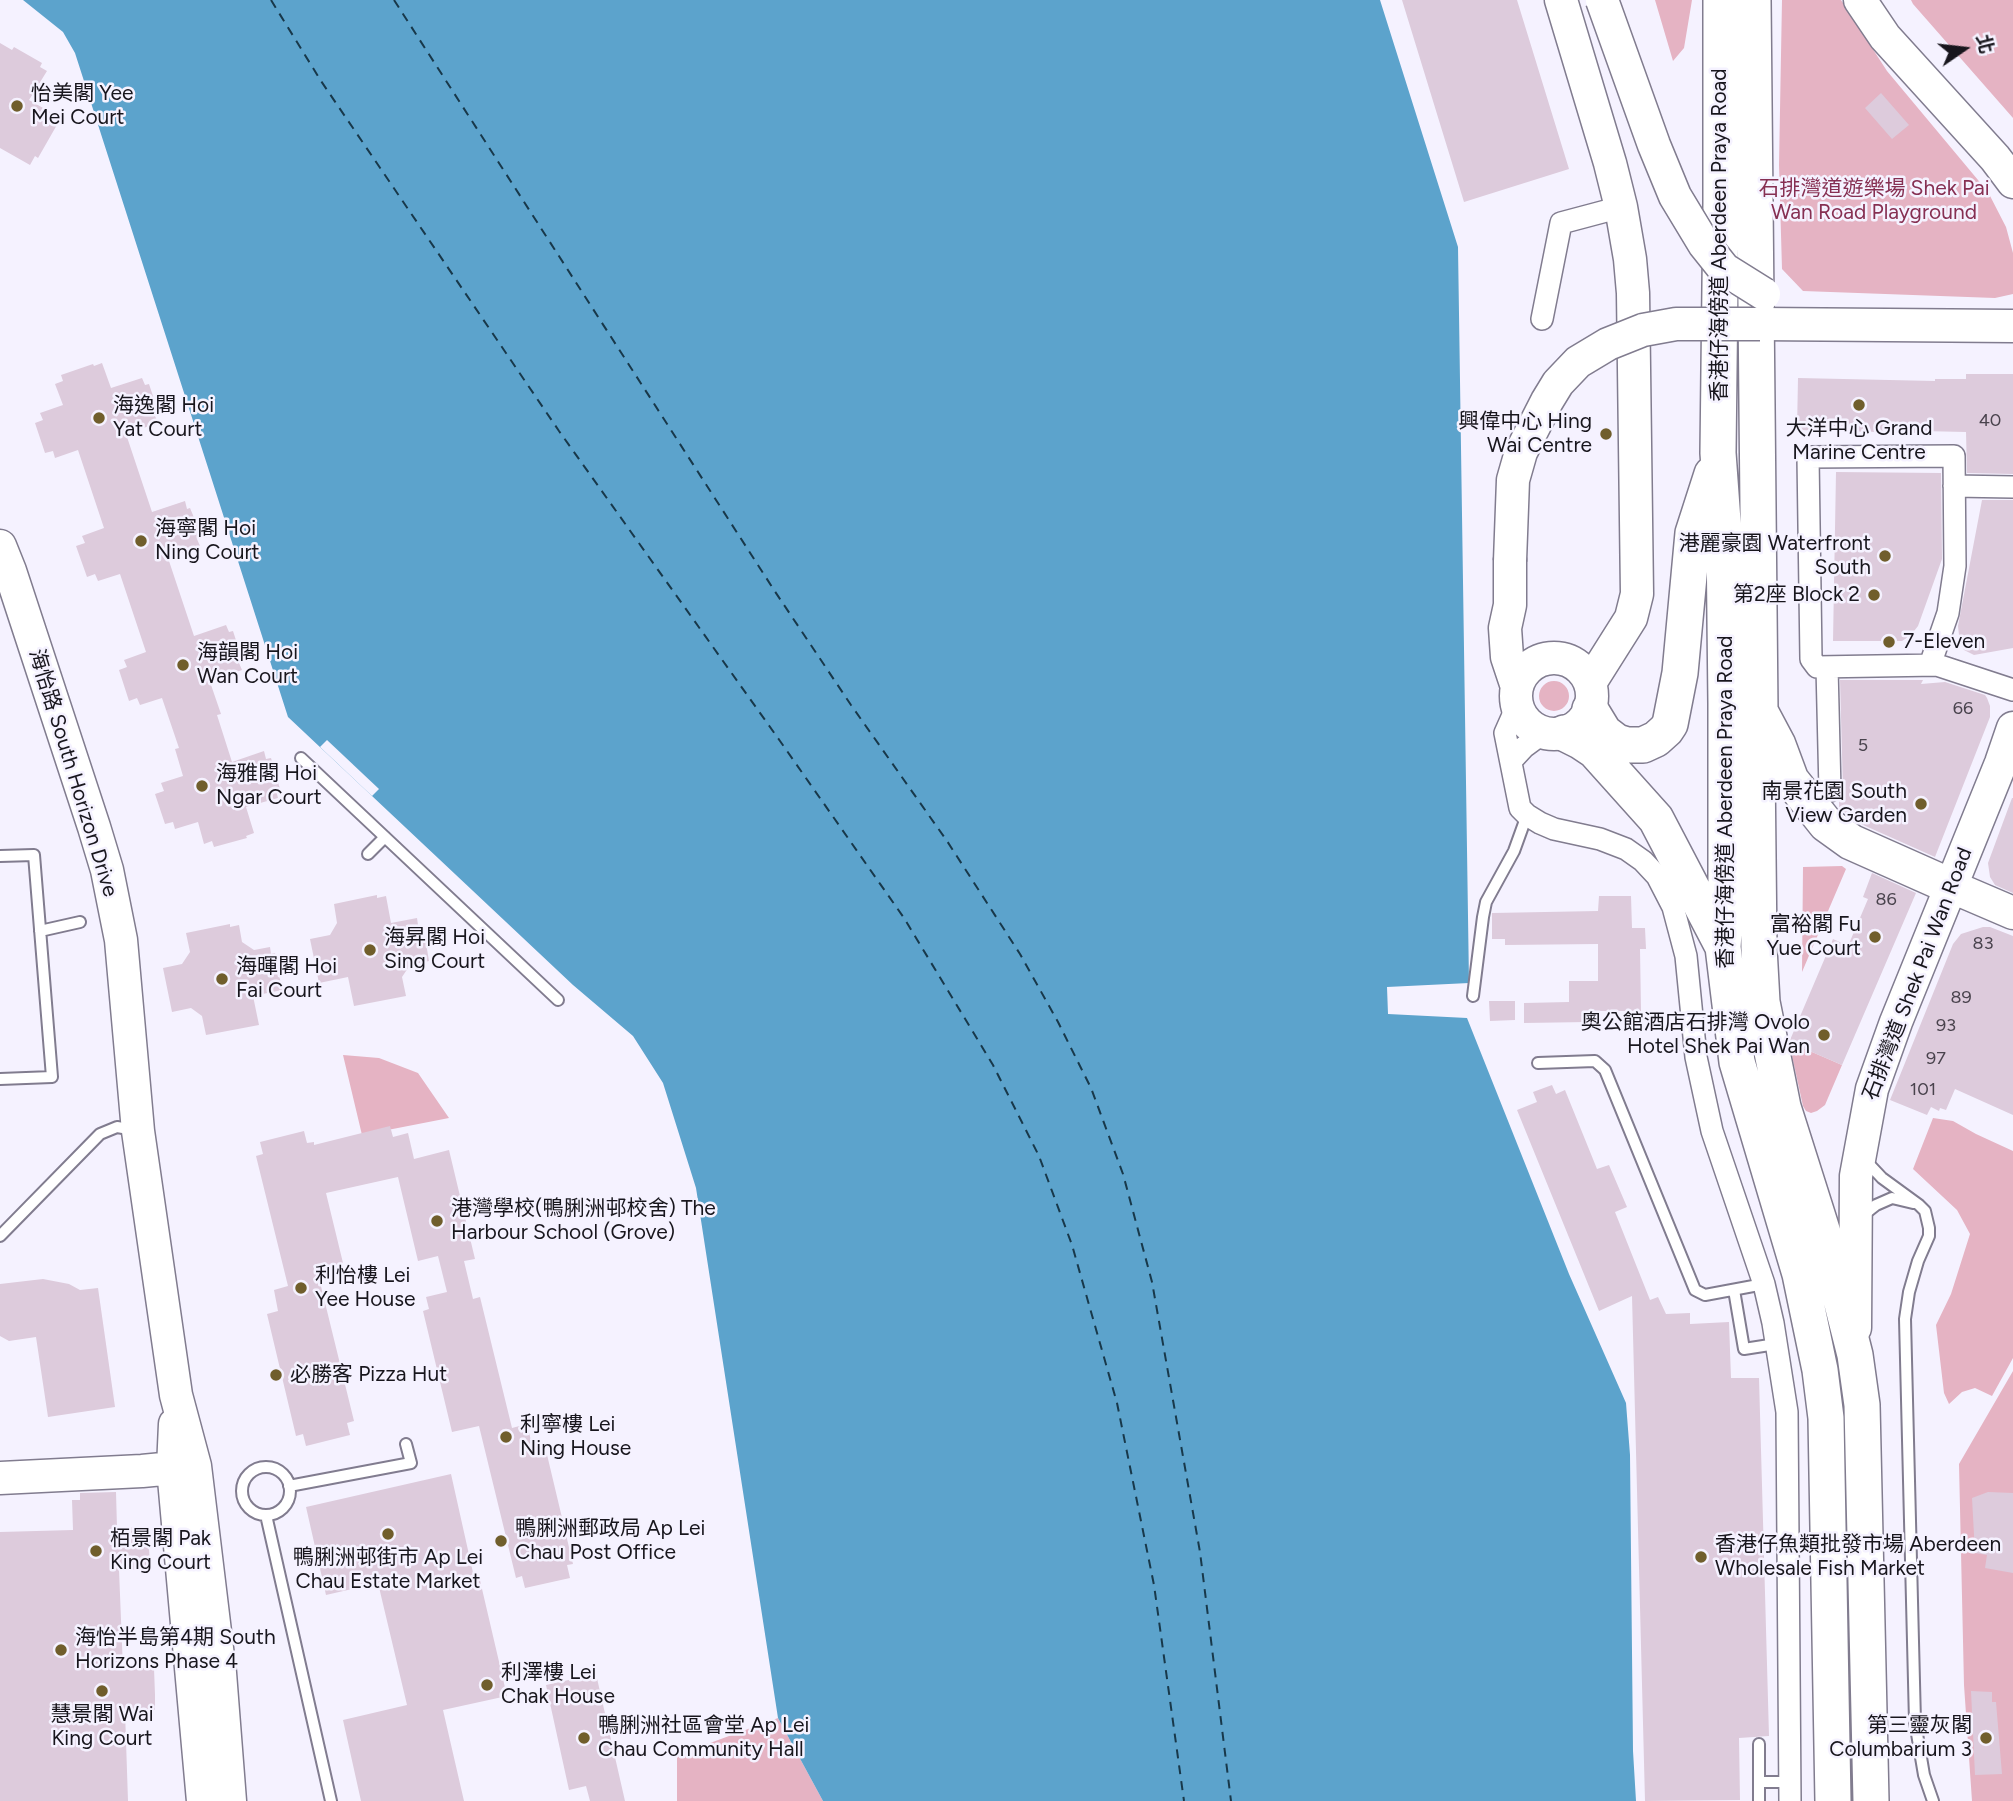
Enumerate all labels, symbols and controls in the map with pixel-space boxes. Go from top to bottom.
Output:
north arrow [1929,14,1999,84]
text: 北 [1971,32,1998,56]
street label: 香港仔海傍道 Aberdeen Praya Road [1707,68,1733,402]
place label: 怡美閣 Yee Mei Court [31,81,134,131]
marker: 怡美閣 Yee Mei Court [9,98,25,114]
park label: 石排灣道遊樂場 Shek Pai Wan Road Playground [1758,176,1990,226]
place label: 海逸閣 Hoi Yat Court [113,393,214,443]
marker: 大洋中心 Grand Marine Centre [1851,397,1867,413]
place label: 興偉中心 Hing Wai Centre [1458,409,1592,459]
marker: 海逸閣 Hoi Yat Court [91,410,107,426]
house number: 40 [1979,410,2001,432]
place label: 大洋中心 Grand Marine Centre [1786,416,1932,466]
marker: 興偉中心 Hing Wai Centre [1598,426,1614,442]
place label: 海寧閣 Hoi Ning Court [155,516,259,566]
place label: 港麗豪園 Waterfront South [1679,531,1871,581]
marker: 海寧閣 Hoi Ning Court [133,533,149,549]
marker: 港麗豪園 Waterfront South [1877,548,1893,564]
place label: 第2座 Block 2 [1733,582,1860,608]
marker: 第2座 Block 2 [1866,587,1882,603]
place label: 7-Eleven [1903,629,1985,655]
marker: 7-Eleven [1881,634,1897,650]
street label: 香港仔海傍道 Aberdeen Praya Road [1713,635,1739,969]
place label: 海韻閣 Hoi Wan Court [197,640,298,690]
street label: 海怡路 South Horizon Drive [23,646,123,900]
marker: 海韻閣 Hoi Wan Court [175,657,191,673]
house number: 66 [1953,698,1973,720]
house number: 5 [1858,735,1868,757]
place label: 海雅閣 Hoi Ngar Court [216,761,322,811]
marker: 海雅閣 Hoi Ngar Court [194,778,210,794]
place label: 南景花園 South View Garden [1761,779,1907,829]
marker: 南景花園 South View Garden [1913,796,1929,812]
street label: 石排灣道 Shek Pai Wan Road [1858,844,1978,1104]
house number: 86 [1875,889,1897,911]
place label: 富裕閣 Fu Yue Court [1766,912,1861,962]
place label: 海昇閣 Hoi Sing Court [384,925,485,975]
marker: 富裕閣 Fu Yue Court [1867,929,1883,945]
house number: 83 [1973,933,1993,955]
marker: 海昇閣 Hoi Sing Court [362,942,378,958]
place label: 海暉閣 Hoi Fai Court [236,954,337,1004]
marker: 海暉閣 Hoi Fai Court [214,971,230,987]
house number: 89 [1950,987,1972,1009]
place label: 奧公館酒店石排灣 Ovolo Hotel Shek Pai Wan [1581,1010,1810,1060]
house number: 93 [1936,1015,1956,1037]
marker: 奧公館酒店石排灣 Ovolo Hotel Shek Pai Wan [1816,1027,1832,1043]
house number: 97 [1926,1048,1946,1070]
house number: 101 [1910,1079,1936,1101]
place label: 港灣學校(鴨脷洲邨校舍) The Harbour School (Grove) [451,1196,716,1246]
marker: 港灣學校(鴨脷洲邨校舍) The Harbour School (Grove) [429,1213,445,1229]
place label: 利怡樓 Lei Yee House [315,1263,415,1313]
marker: 利怡樓 Lei Yee House [293,1280,309,1296]
place label: 必勝客 Pizza Hut [290,1362,447,1388]
marker: 必勝客 Pizza Hut [268,1367,284,1383]
place label: 利寧樓 Lei Ning House [520,1412,631,1462]
marker: 利寧樓 Lei Ning House [498,1429,514,1445]
place label: 鴨脷洲郵政局 Ap Lei Chau Post Office [515,1516,705,1566]
place label: 栢景閣 Pak King Court [110,1526,211,1576]
marker: 鴨脷洲邨街市 Ap Lei Chau Estate Market [380,1526,396,1542]
place label: 香港仔魚類批發市場 Aberdeen Wholesale Fish Market [1715,1532,2001,1582]
marker: 鴨脷洲郵政局 Ap Lei Chau Post Office [493,1533,509,1549]
marker: 栢景閣 Pak King Court [88,1543,104,1559]
place label: 鴨脷洲邨街市 Ap Lei Chau Estate Market [293,1545,483,1595]
marker: 香港仔魚類批發市場 Aberdeen Wholesale Fish Market [1693,1549,1709,1565]
place label: 海怡半島第4期 South Horizons Phase 4 [75,1625,276,1675]
marker: 海怡半島第4期 South Horizons Phase 4 [53,1642,69,1658]
place label: 利澤樓 Lei Chak House [501,1660,615,1710]
marker: 利澤樓 Lei Chak House [479,1677,495,1693]
marker: 慧景閣 Wai King Court [94,1683,110,1699]
place label: 慧景閣 Wai King Court [50,1702,154,1752]
place label: 鴨脷洲社區會堂 Ap Lei Chau Community Hall [598,1713,809,1763]
place label: 第三靈灰閣 Columbarium 3 [1829,1713,1972,1763]
marker: 鴨脷洲社區會堂 Ap Lei Chau Community Hall [576,1730,592,1746]
marker: 第三靈灰閣 Columbarium 3 [1978,1730,1994,1746]

